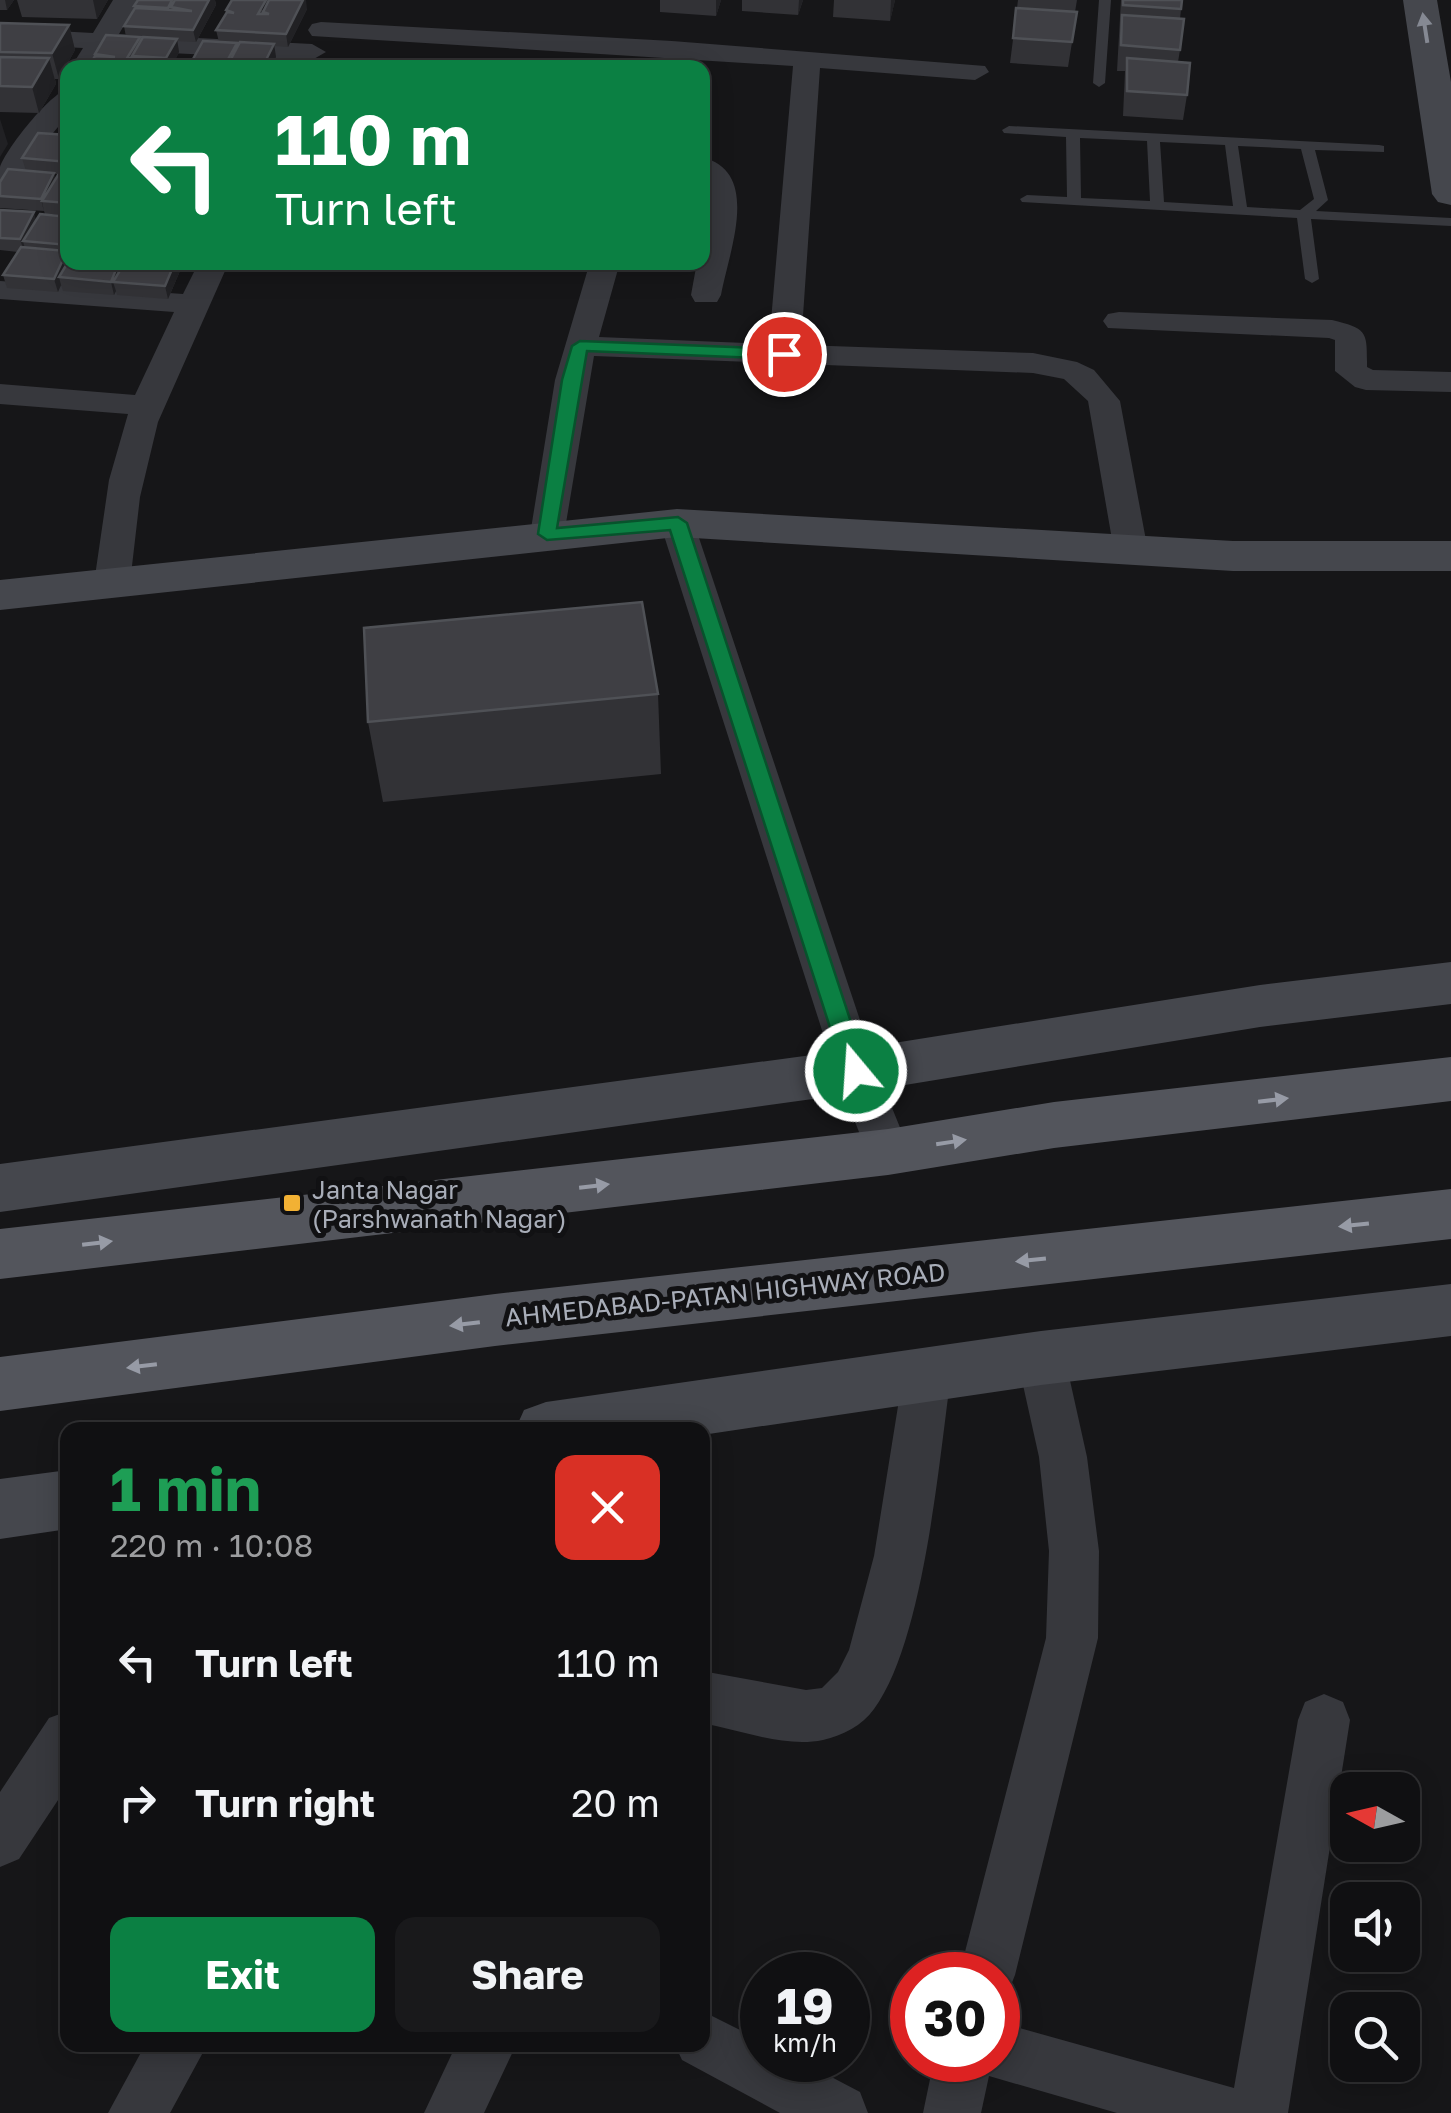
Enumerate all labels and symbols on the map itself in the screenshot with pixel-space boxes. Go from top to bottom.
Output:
one-way arrow [1417,12,1432,44]
pin [742,312,827,397]
position arrow [804,1019,908,1123]
one-way arrow [1258,1092,1289,1108]
one-way arrow [936,1134,967,1149]
place label: Janta Nagar (Parshwanath Nagar) [312,1174,567,1234]
one-way arrow [578,1178,610,1194]
marker: Janta Nagar (Parshwanath Nagar) [281,1192,303,1214]
one-way arrow [1338,1217,1369,1233]
one-way arrow [81,1235,113,1251]
one-way arrow [1015,1253,1046,1269]
street label: AHMEDABAD-PATAN HIGHWAY ROAD [503,1255,947,1333]
one-way arrow [448,1316,480,1332]
one-way arrow [126,1358,158,1374]
north arrow [1330,1772,1420,1862]
speed limit sign: 30 [890,1952,1020,2082]

